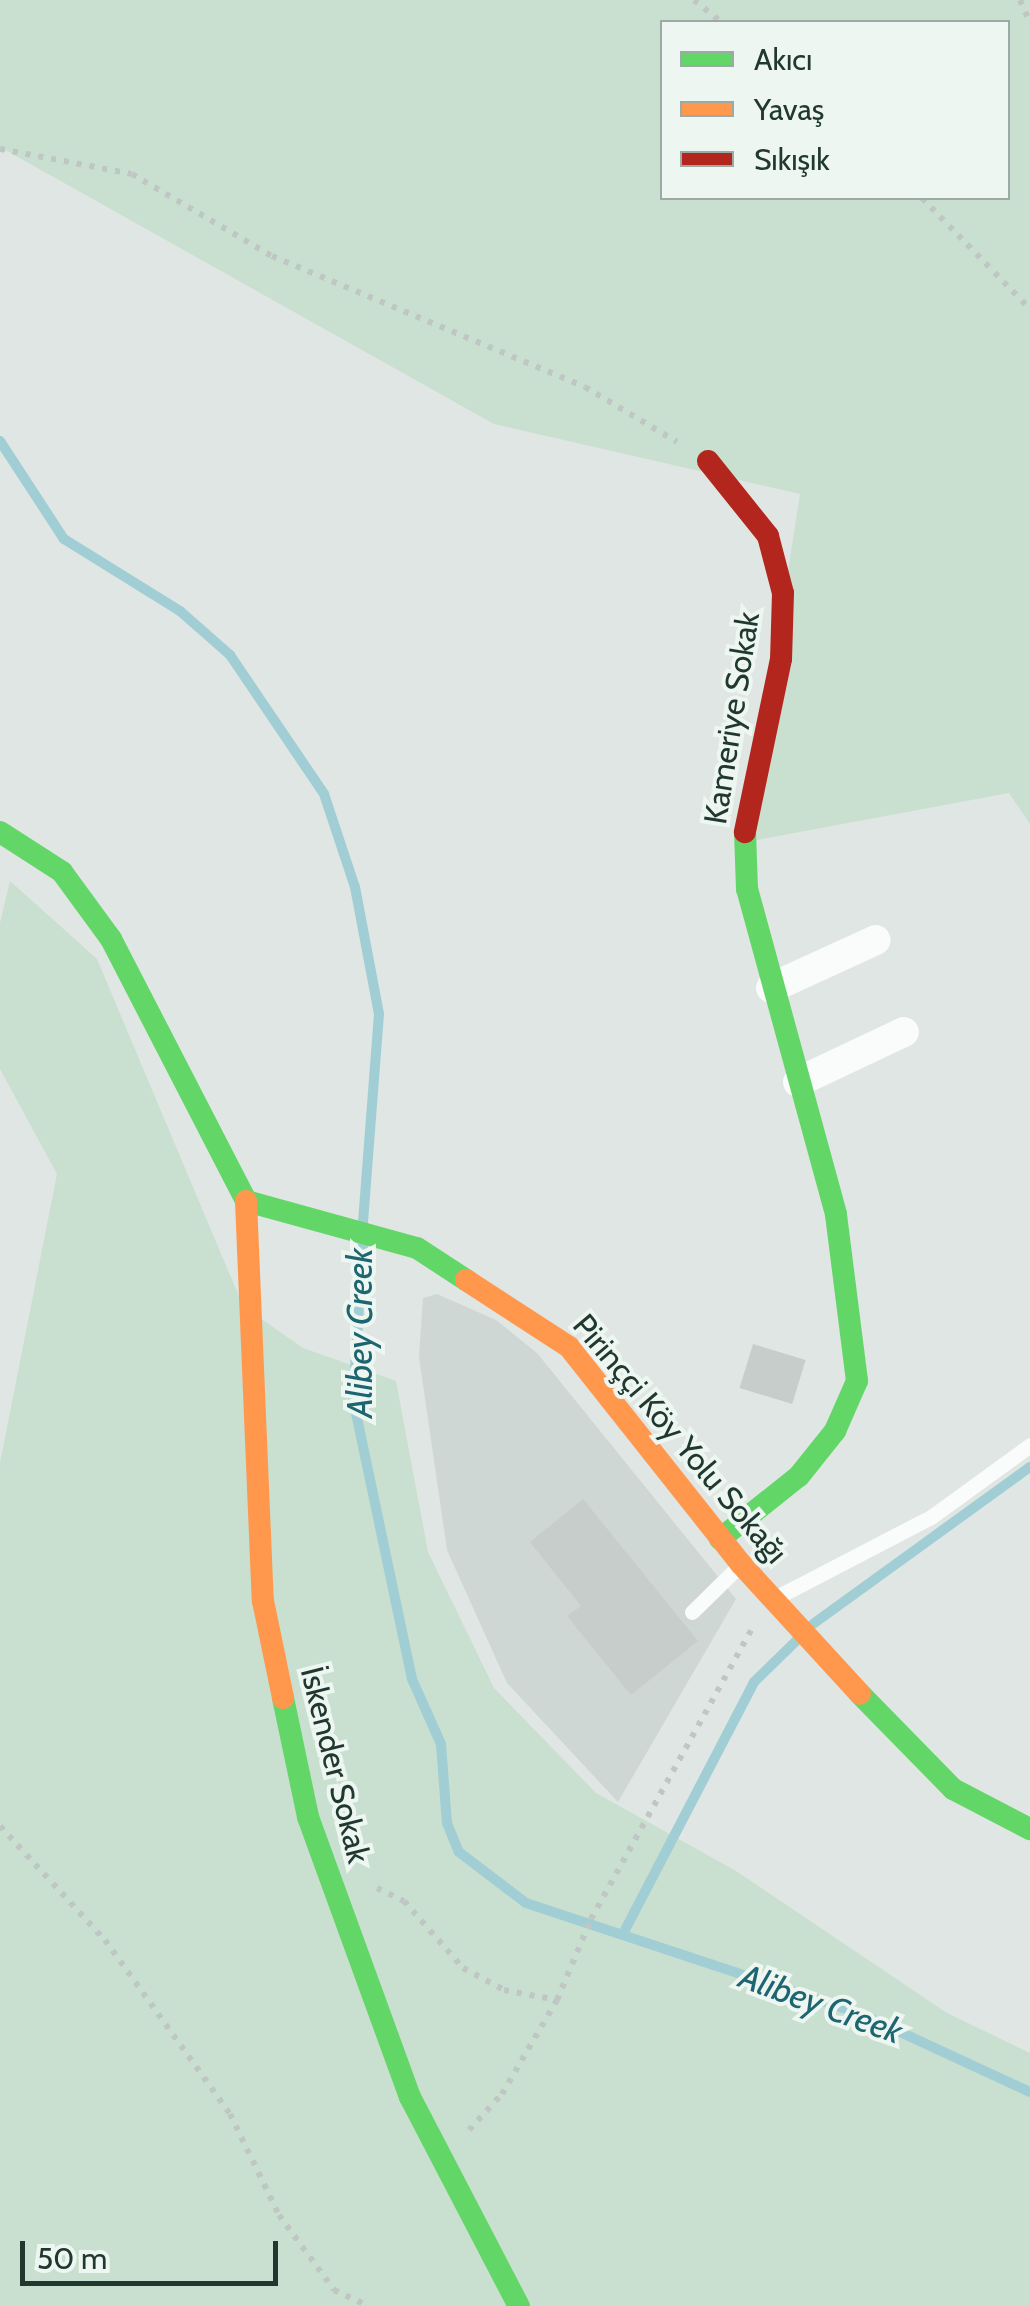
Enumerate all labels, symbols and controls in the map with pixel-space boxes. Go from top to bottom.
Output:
legend [660,20,1010,200]
text: Akıcı [754,41,812,78]
text: Yavaş [754,91,824,128]
text: Sıkışık [754,141,830,178]
street label: Kameriye Sokak [696,609,768,827]
water label: Alibey Creek [339,1248,381,1418]
street label: Pirinççi Köy Yolu Sokağı [565,1307,795,1571]
street label: İskender Sokak [292,1663,378,1867]
water label: Alibey Creek [734,1955,908,2053]
scale bar [25,2221,282,2283]
text: 50 m [37,2240,107,2277]

